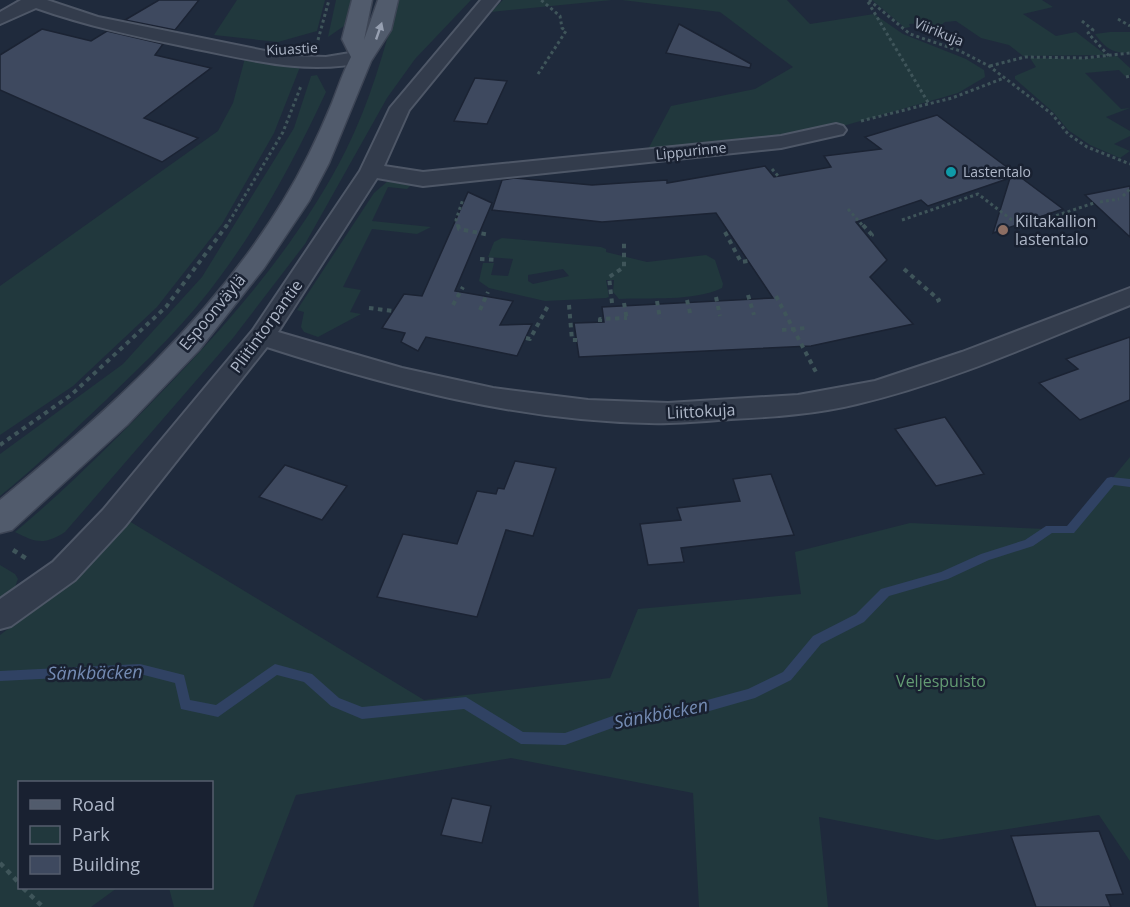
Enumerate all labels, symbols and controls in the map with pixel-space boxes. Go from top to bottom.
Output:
street label: Viirikuja [912,13,967,50]
one-way arrow [374,21,384,39]
street label: Kiuastie [266,38,318,59]
street label: Lippurinne [655,137,727,164]
place label: Lastentalo [963,162,1031,181]
marker: Lastentalo [944,165,958,179]
place label: Kiltakallion lastentalo [1015,210,1096,250]
marker: Kiltakallion lastentalo [996,223,1010,237]
street label: Espoonväylä [174,269,250,355]
street label: Pliitintorpantie [225,275,307,377]
street label: Liittokuja [666,398,736,424]
water label: Sänkbäcken [47,659,143,685]
park label: Veljespuisto [896,670,986,692]
water label: Sänkbäcken [612,692,710,734]
legend [18,781,213,889]
text: Road [72,792,115,816]
text: Park [72,822,110,846]
text: Building [72,852,140,876]

